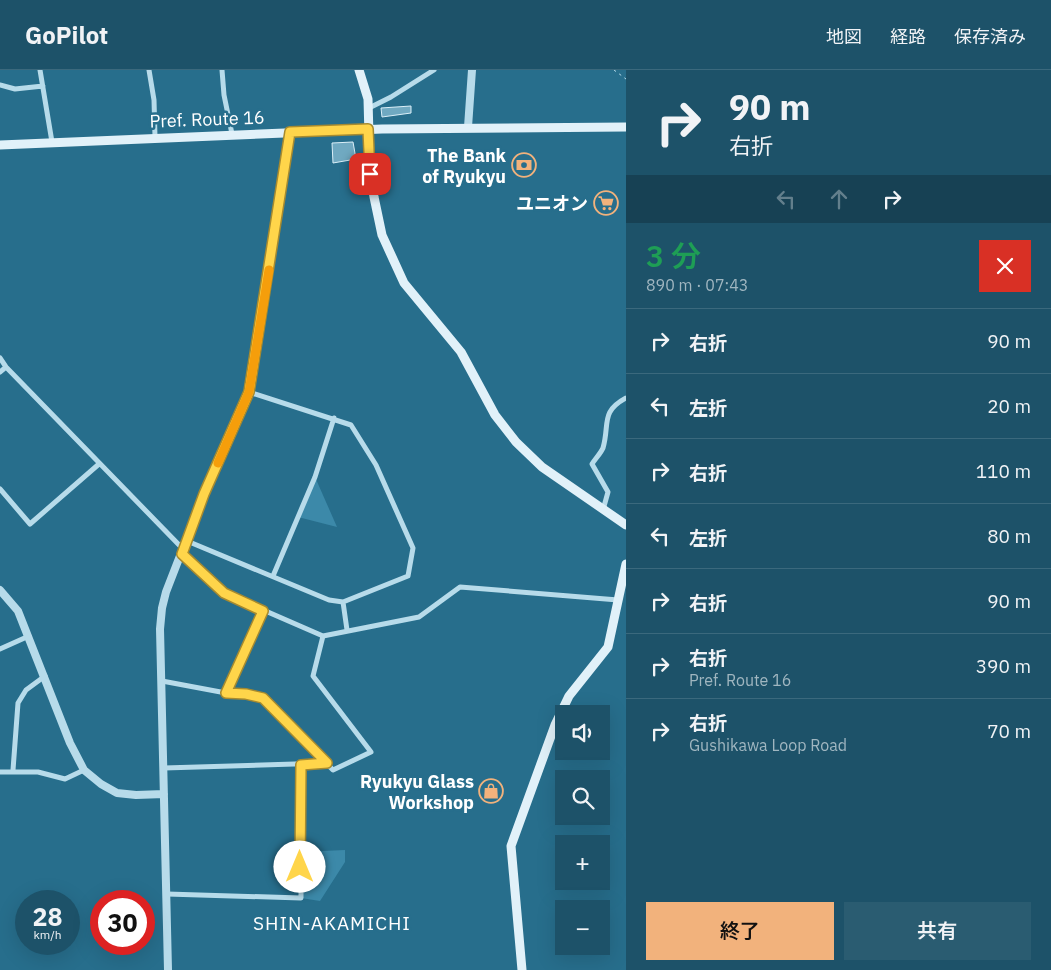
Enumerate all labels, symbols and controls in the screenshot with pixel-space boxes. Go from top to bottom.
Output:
text: GoPilot [25,19,108,51]
text: 地図 [826,25,862,48]
text: 経路 [890,25,926,48]
text: 保存済み [954,25,1026,48]
text: 90 m [729,84,811,130]
icon: right [646,90,711,155]
street label: Pref. Route 16 [149,105,265,133]
text: 右折 [729,131,773,160]
place label: The Bank of Ryukyu [422,144,507,188]
bank icon: The Bank of Ryukyu [511,152,537,178]
pin [349,153,391,195]
icon: arrive [356,160,384,188]
icon: left [772,185,800,213]
icon: ahead [825,185,853,213]
icon: right [878,185,906,213]
supermarket icon: ユニオン [593,190,619,216]
place label: ユニオン [516,192,588,215]
text: 3 分 [646,236,701,275]
button: close [979,240,1031,292]
text: 890 m · 07:43 [646,275,748,295]
icon: right [646,327,674,355]
text: 90 m [987,329,1031,353]
text: 右折 [689,331,727,355]
icon: left [646,392,674,420]
text: 20 m [987,394,1031,418]
text: 左折 [689,396,727,420]
icon: right [646,457,674,485]
text: 110 m [976,459,1031,483]
text: 右折 [689,461,727,485]
icon: left [646,522,674,550]
text: 80 m [987,524,1031,548]
text: 左折 [689,526,727,550]
icon: right [646,587,674,615]
text: 90 m [987,589,1031,613]
text: 右折 [689,591,727,615]
text: 右折 [689,646,727,670]
icon: right [646,652,674,680]
text: 390 m [976,654,1031,678]
text: Pref. Route 16 [689,670,791,690]
map controls [555,705,610,955]
button: sound [555,705,610,760]
text: 右折 [689,711,727,735]
icon: right [646,717,674,745]
text: 70 m [987,719,1031,743]
text: Gushikawa Loop Road [689,735,847,755]
place label: Ryukyu Glass Workshop [360,770,474,814]
button: search [555,770,610,825]
shop icon: Ryukyu Glass Workshop [478,778,504,804]
button: + [555,835,610,890]
position arrow [273,840,325,892]
speed limit sign: 30 [90,890,155,955]
text: 28 [32,900,63,933]
button: − [555,900,610,955]
button: 終了 [646,902,834,960]
button: 共有 [844,902,1031,960]
district label: SHIN-AKAMICHI [253,911,411,935]
text: km/h [33,927,62,942]

